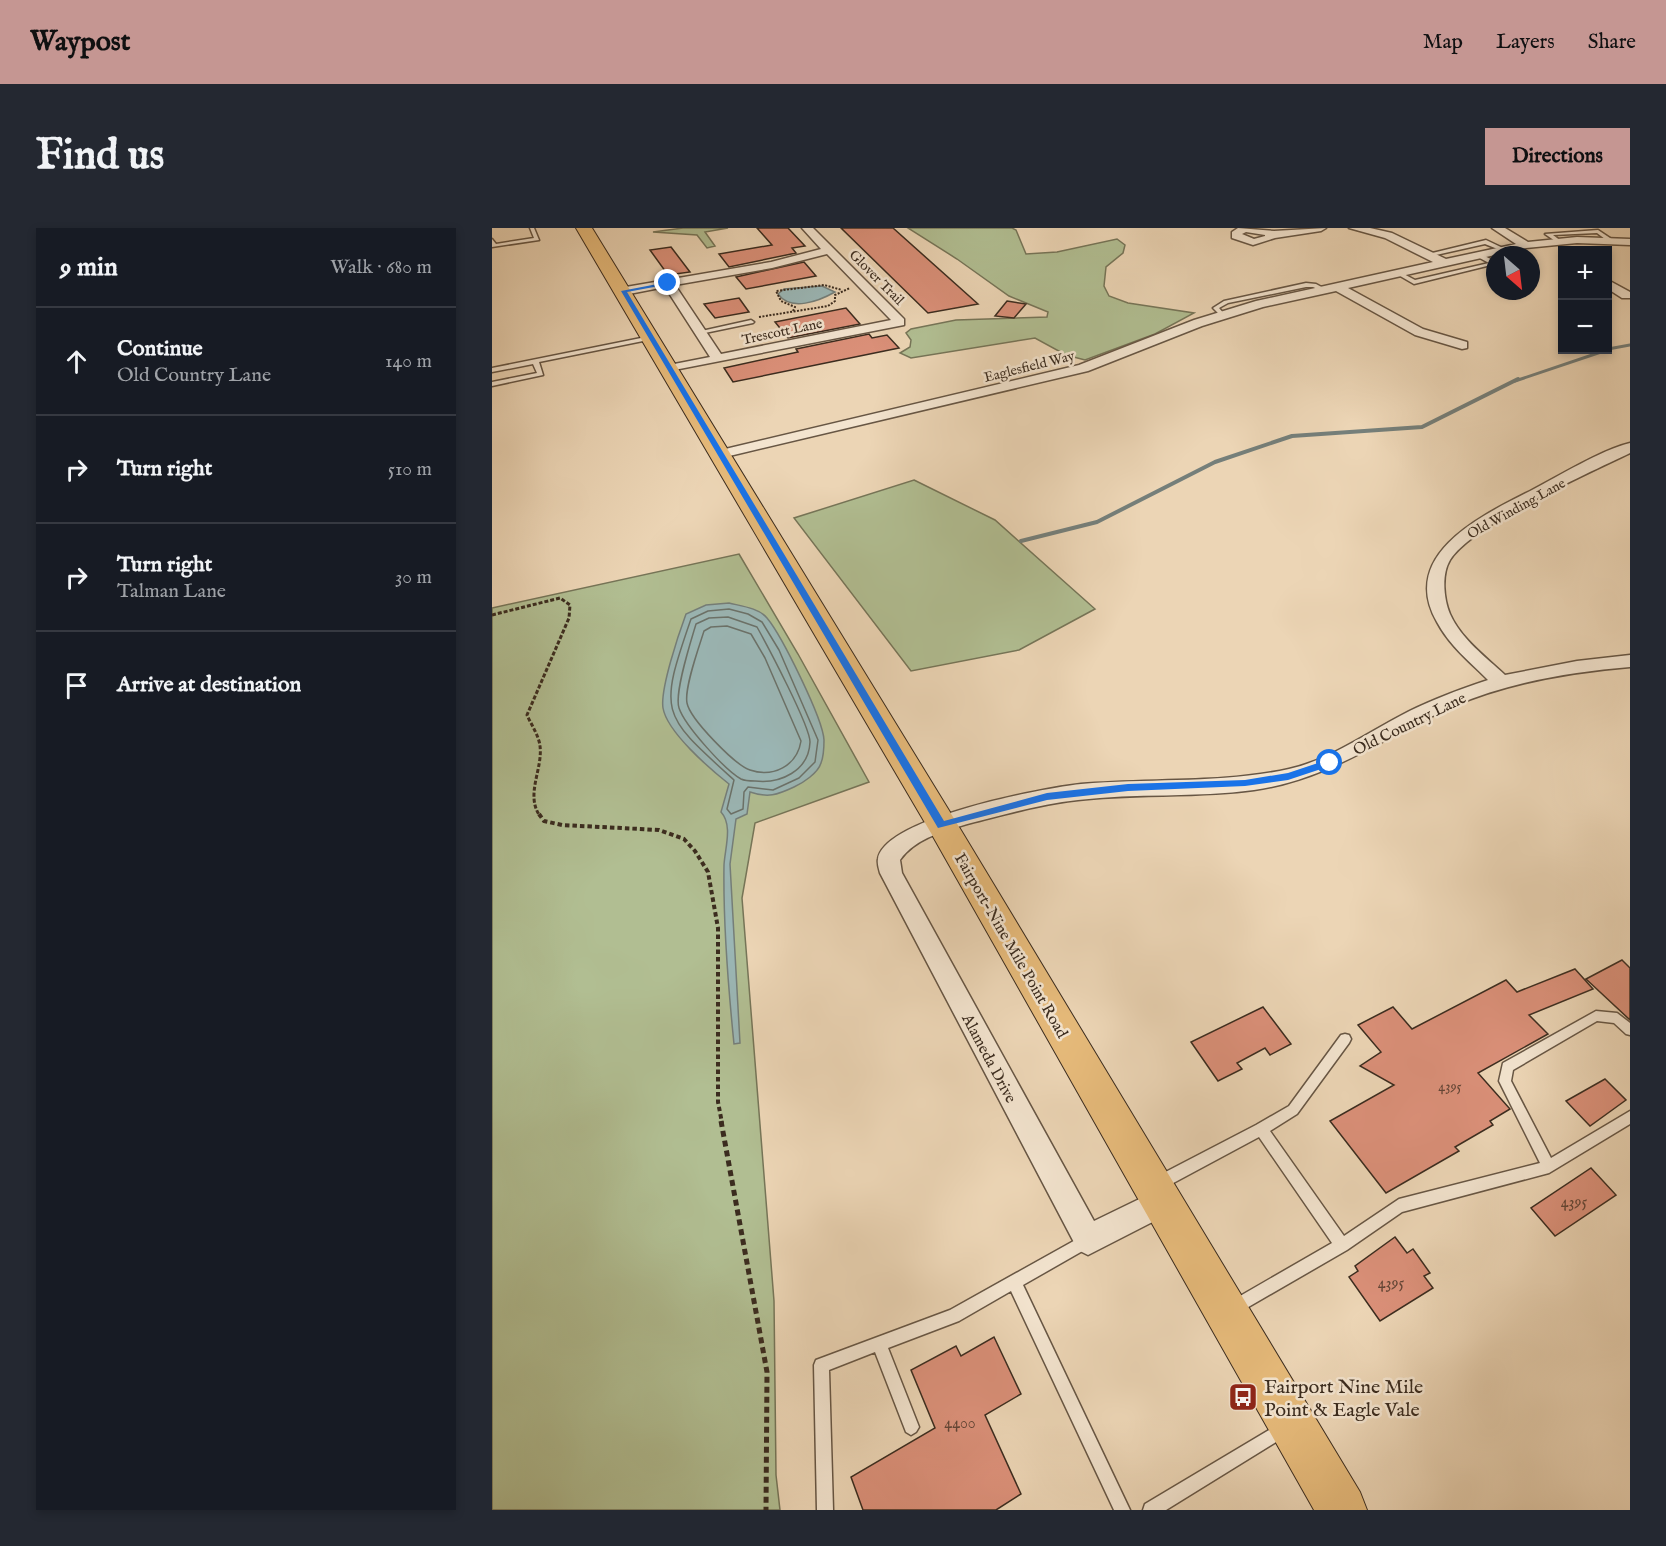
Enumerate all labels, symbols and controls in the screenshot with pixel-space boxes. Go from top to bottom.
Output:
text: Waypost [30,25,130,60]
text: Map [1423,29,1463,56]
text: Layers [1496,29,1555,56]
text: Share [1588,29,1636,56]
button: Directions [1485,128,1630,185]
text: Find us [36,130,164,183]
street label: Glover Trail [845,246,908,309]
north arrow [1486,246,1540,300]
map controls [1558,246,1612,354]
button: + [1558,246,1612,300]
text: 9 min [60,251,118,284]
text: Walk · 680 m [330,255,432,280]
route end [654,269,680,295]
button: − [1558,300,1612,354]
street label: Trescott Lane [740,315,825,349]
text: Continue [117,335,203,363]
icon: ahead [60,345,93,378]
street label: Eaglesfield Way [982,347,1076,387]
text: 140 m [385,349,432,374]
text: Old Country Lane [117,363,271,388]
icon: right [60,453,93,486]
text: Turn right [117,455,212,483]
text: 510 m [388,457,432,482]
street label: Old Winding Lane [1464,474,1569,543]
text: Turn right [117,551,212,579]
icon: right [60,561,93,594]
text: 30 m [395,565,432,590]
text: Talman Lane [117,579,226,604]
icon: arrive [60,669,93,702]
text: Arrive at destination [117,671,301,699]
street label: Old Country Lane [1350,689,1470,761]
route start [1316,749,1342,775]
street label: Fairport-Nine Mile Point Road [949,850,1072,1042]
street label: Alameda Drive [956,1010,1020,1107]
house number: 4395 [1438,1078,1462,1096]
house number: 4395 [1561,1193,1588,1213]
house number: 4395 [1378,1274,1405,1294]
place label: Fairport Nine Mile Point & Eagle Vale [1264,1375,1423,1423]
bus stop icon: Fairport Nine Mile Point & Eagle Vale [1227,1381,1259,1413]
house number: 4400 [944,1414,976,1434]

